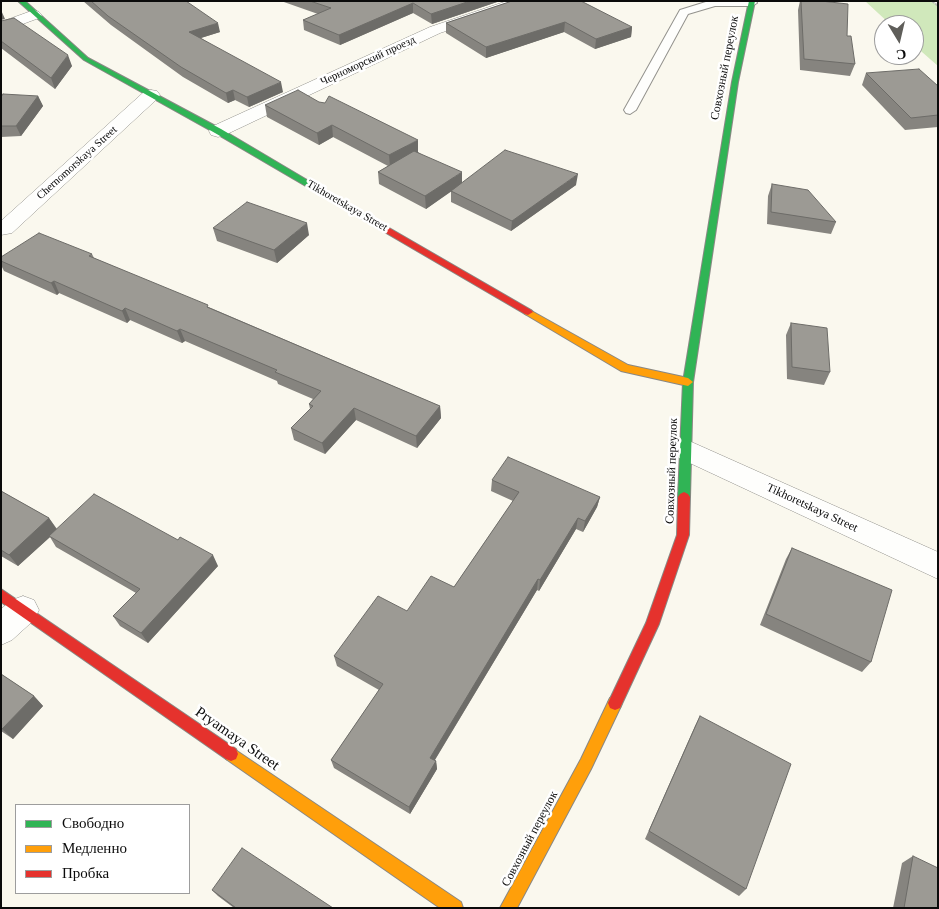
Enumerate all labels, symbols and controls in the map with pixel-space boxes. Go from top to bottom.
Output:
street label: Совхозный переулок [708,15,742,121]
north arrow [874,15,924,65]
street label: Черноморский проезд [318,33,418,89]
text: С [895,46,907,63]
street label: Chernomorskaya Street [34,123,120,203]
street label: Tikhoretskaya Street [304,178,390,234]
street label: Совхозный переулок [663,418,681,524]
street label: Tikhoretskaya Street [764,481,860,535]
street label: Pryamaya Street [191,703,283,775]
street label: Совхозный переулок [499,789,561,889]
legend [15,804,190,894]
text: Свободно [62,815,124,831]
text: Медленно [62,840,127,856]
text: Пробка [62,865,109,881]

